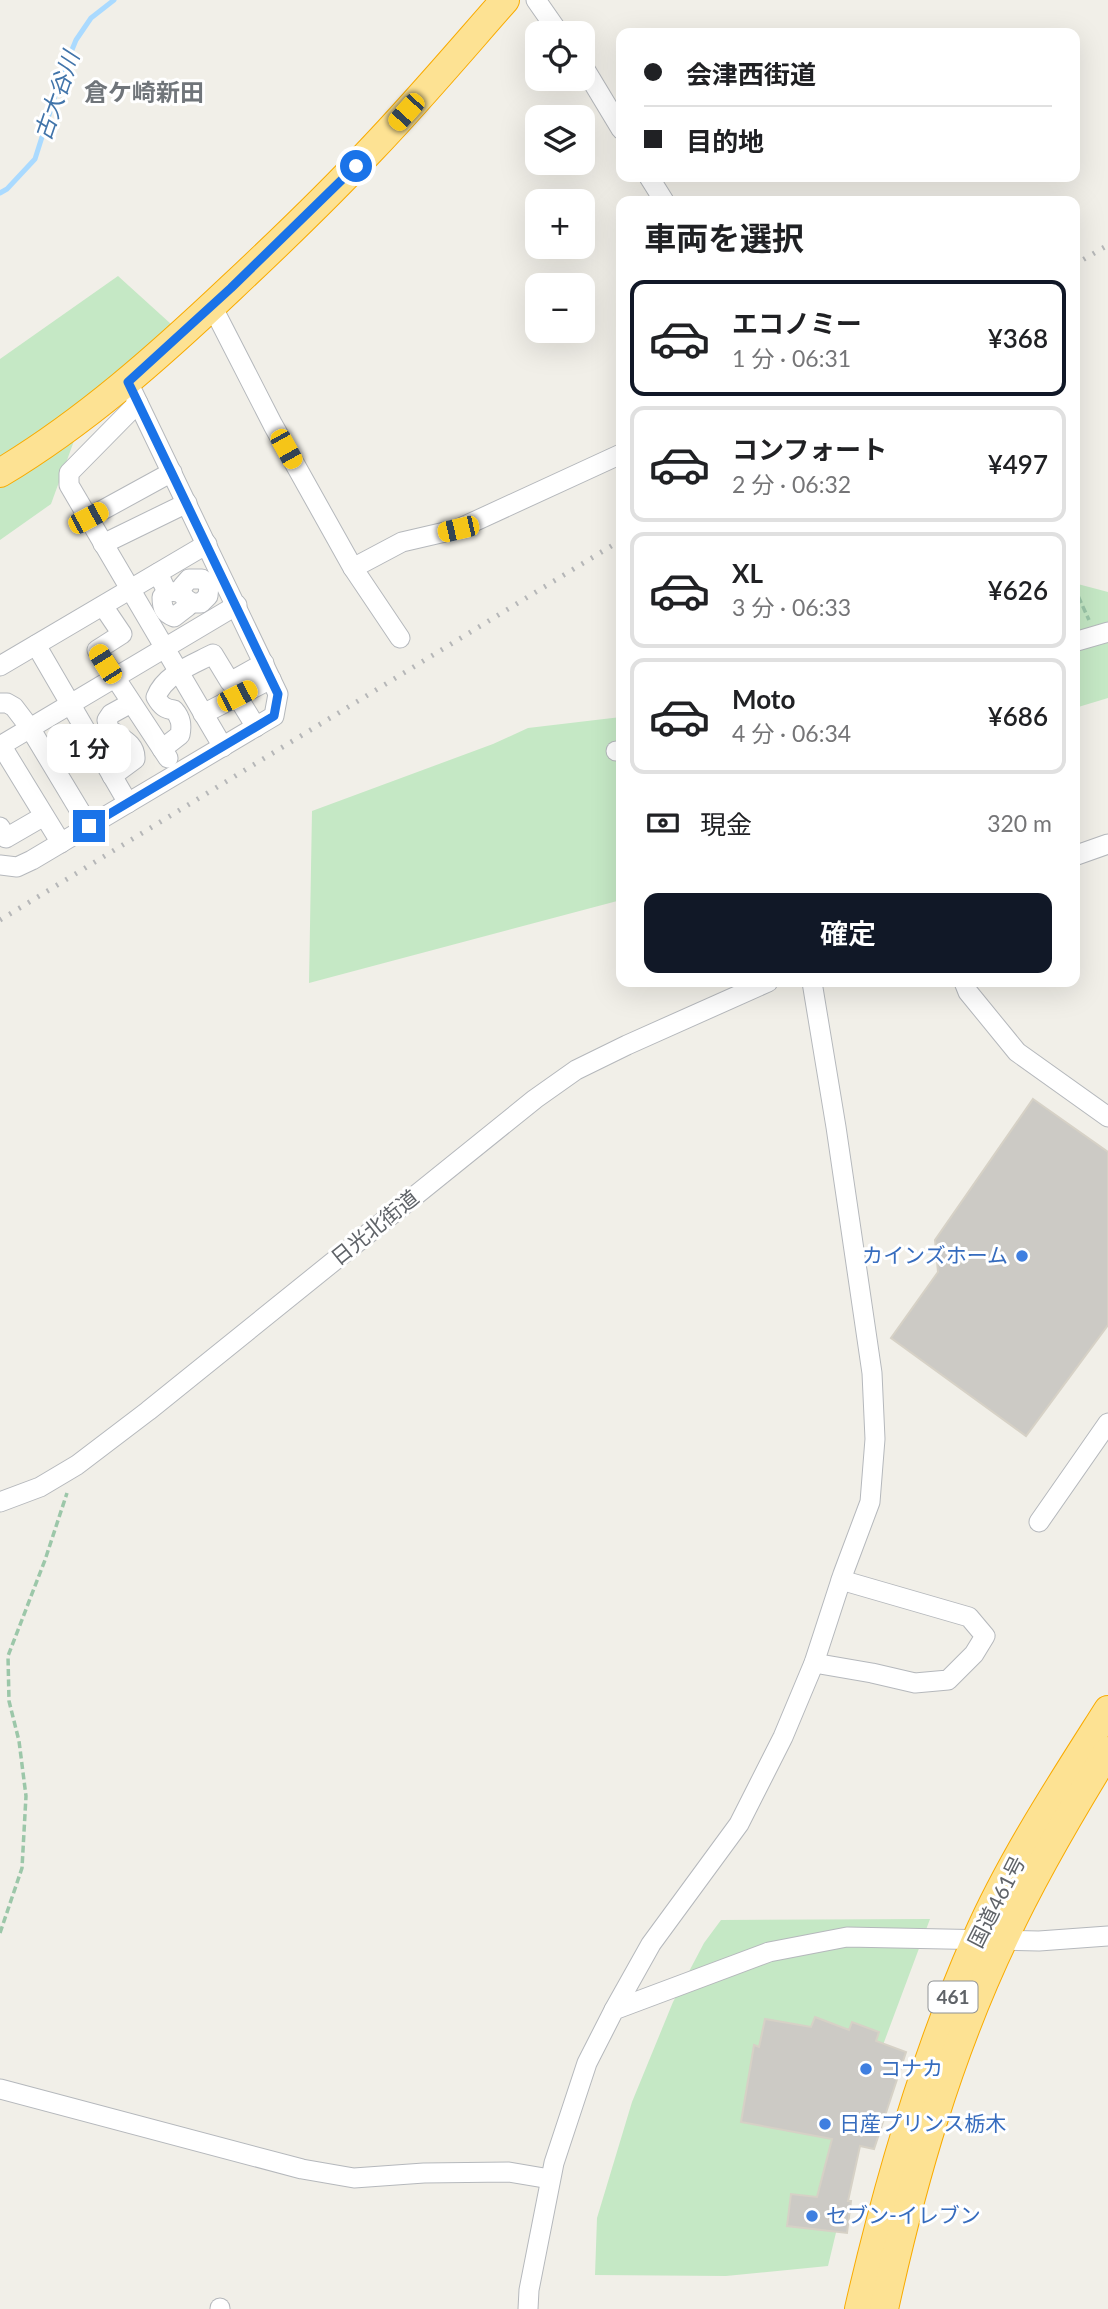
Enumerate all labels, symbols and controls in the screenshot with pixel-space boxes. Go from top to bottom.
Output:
map controls [525,21,595,343]
button: locate [525,21,595,91]
water label: 古大谷川 [28,45,85,144]
text: 会津西街道 [686,58,816,90]
district label: 倉ケ崎新田 [84,77,204,106]
car [385,89,428,135]
button: layers [525,105,595,175]
text: 目的地 [686,125,764,157]
route start [340,150,372,182]
button: + [525,189,595,259]
text: 車両を選択 [644,218,804,257]
button: − [525,273,595,343]
icon: car [648,307,711,370]
text: エコノミー [732,307,862,339]
text: ¥368 [988,322,1048,354]
text: 1 分 · 06:31 [732,344,851,372]
car [267,426,306,472]
icon: car [648,433,711,496]
text: コンフォート [732,433,887,465]
text: ¥497 [988,448,1048,480]
text: 2 分 · 06:32 [732,470,851,498]
car [65,499,112,537]
car [436,514,481,544]
text: XL [732,557,763,589]
icon: car [648,559,711,622]
text: ¥626 [988,574,1048,606]
text: 3 分 · 06:33 [732,593,851,621]
car [85,641,126,687]
car [214,677,261,715]
text: Moto [732,683,795,715]
icon: car [648,685,711,748]
text: ¥686 [988,700,1048,732]
text: 4 分 · 06:34 [732,719,851,747]
callout: 1 分 [47,724,131,774]
text: 1 分 [68,734,110,762]
icon: cash [644,804,682,842]
text: 現金 [700,808,752,840]
text: 320 m [987,809,1052,837]
route end [73,810,105,842]
button: 確定 [644,893,1052,973]
street label: 日光北街道 [325,1184,423,1270]
place label: カインズホーム [862,1242,1008,1267]
marker: カインズホーム [1014,1248,1030,1264]
street label: 国道461号 [962,1851,1029,1951]
road number: 461 [928,1982,978,2012]
place label: コナカ [880,2055,943,2080]
marker: コナカ [858,2061,874,2077]
place label: 日産プリンス栃木 [839,2110,1007,2135]
marker: 日産プリンス栃木 [817,2116,833,2132]
place label: セブン-イレブン [826,2202,981,2227]
marker: セブン-イレブン [804,2208,820,2224]

